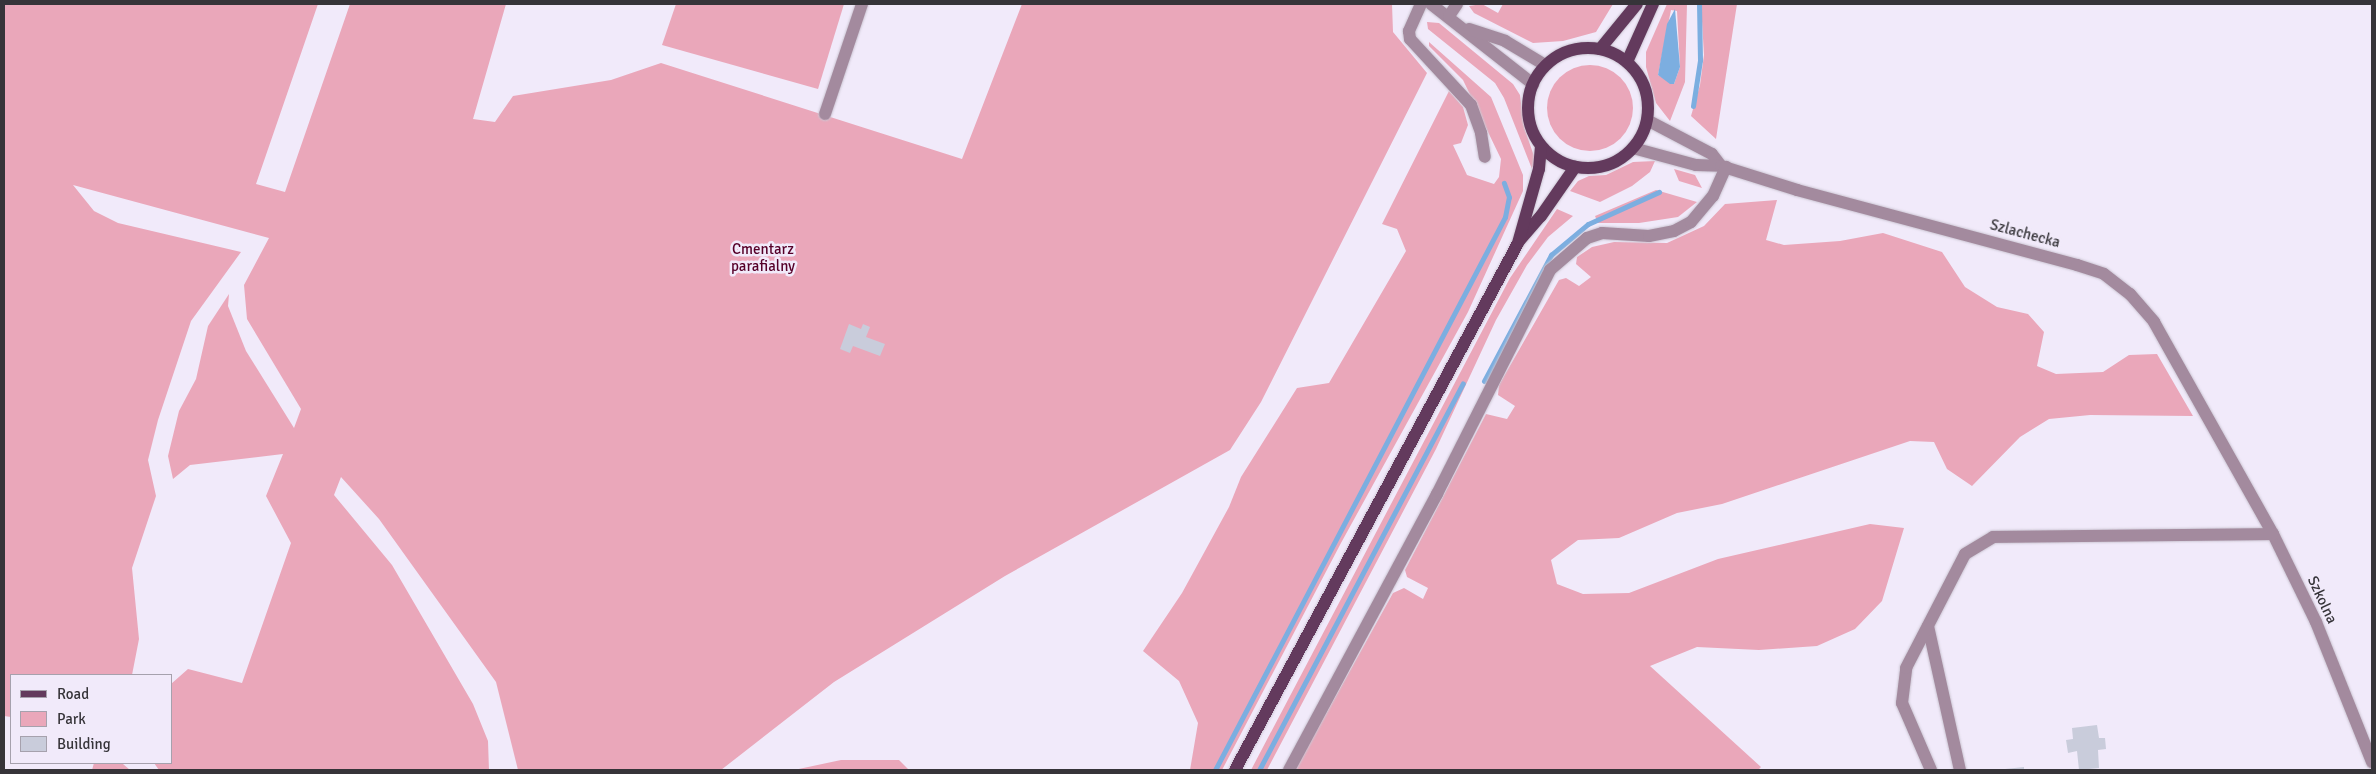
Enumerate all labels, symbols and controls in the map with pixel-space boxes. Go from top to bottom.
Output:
street label: Szlachecka [1988,216,2062,252]
park label: Cmentarz parafialny [731,240,795,275]
street label: Szkolna [2303,573,2341,627]
legend [10,674,172,764]
text: Road [57,685,89,703]
text: Park [57,710,86,728]
text: Building [57,735,111,753]

